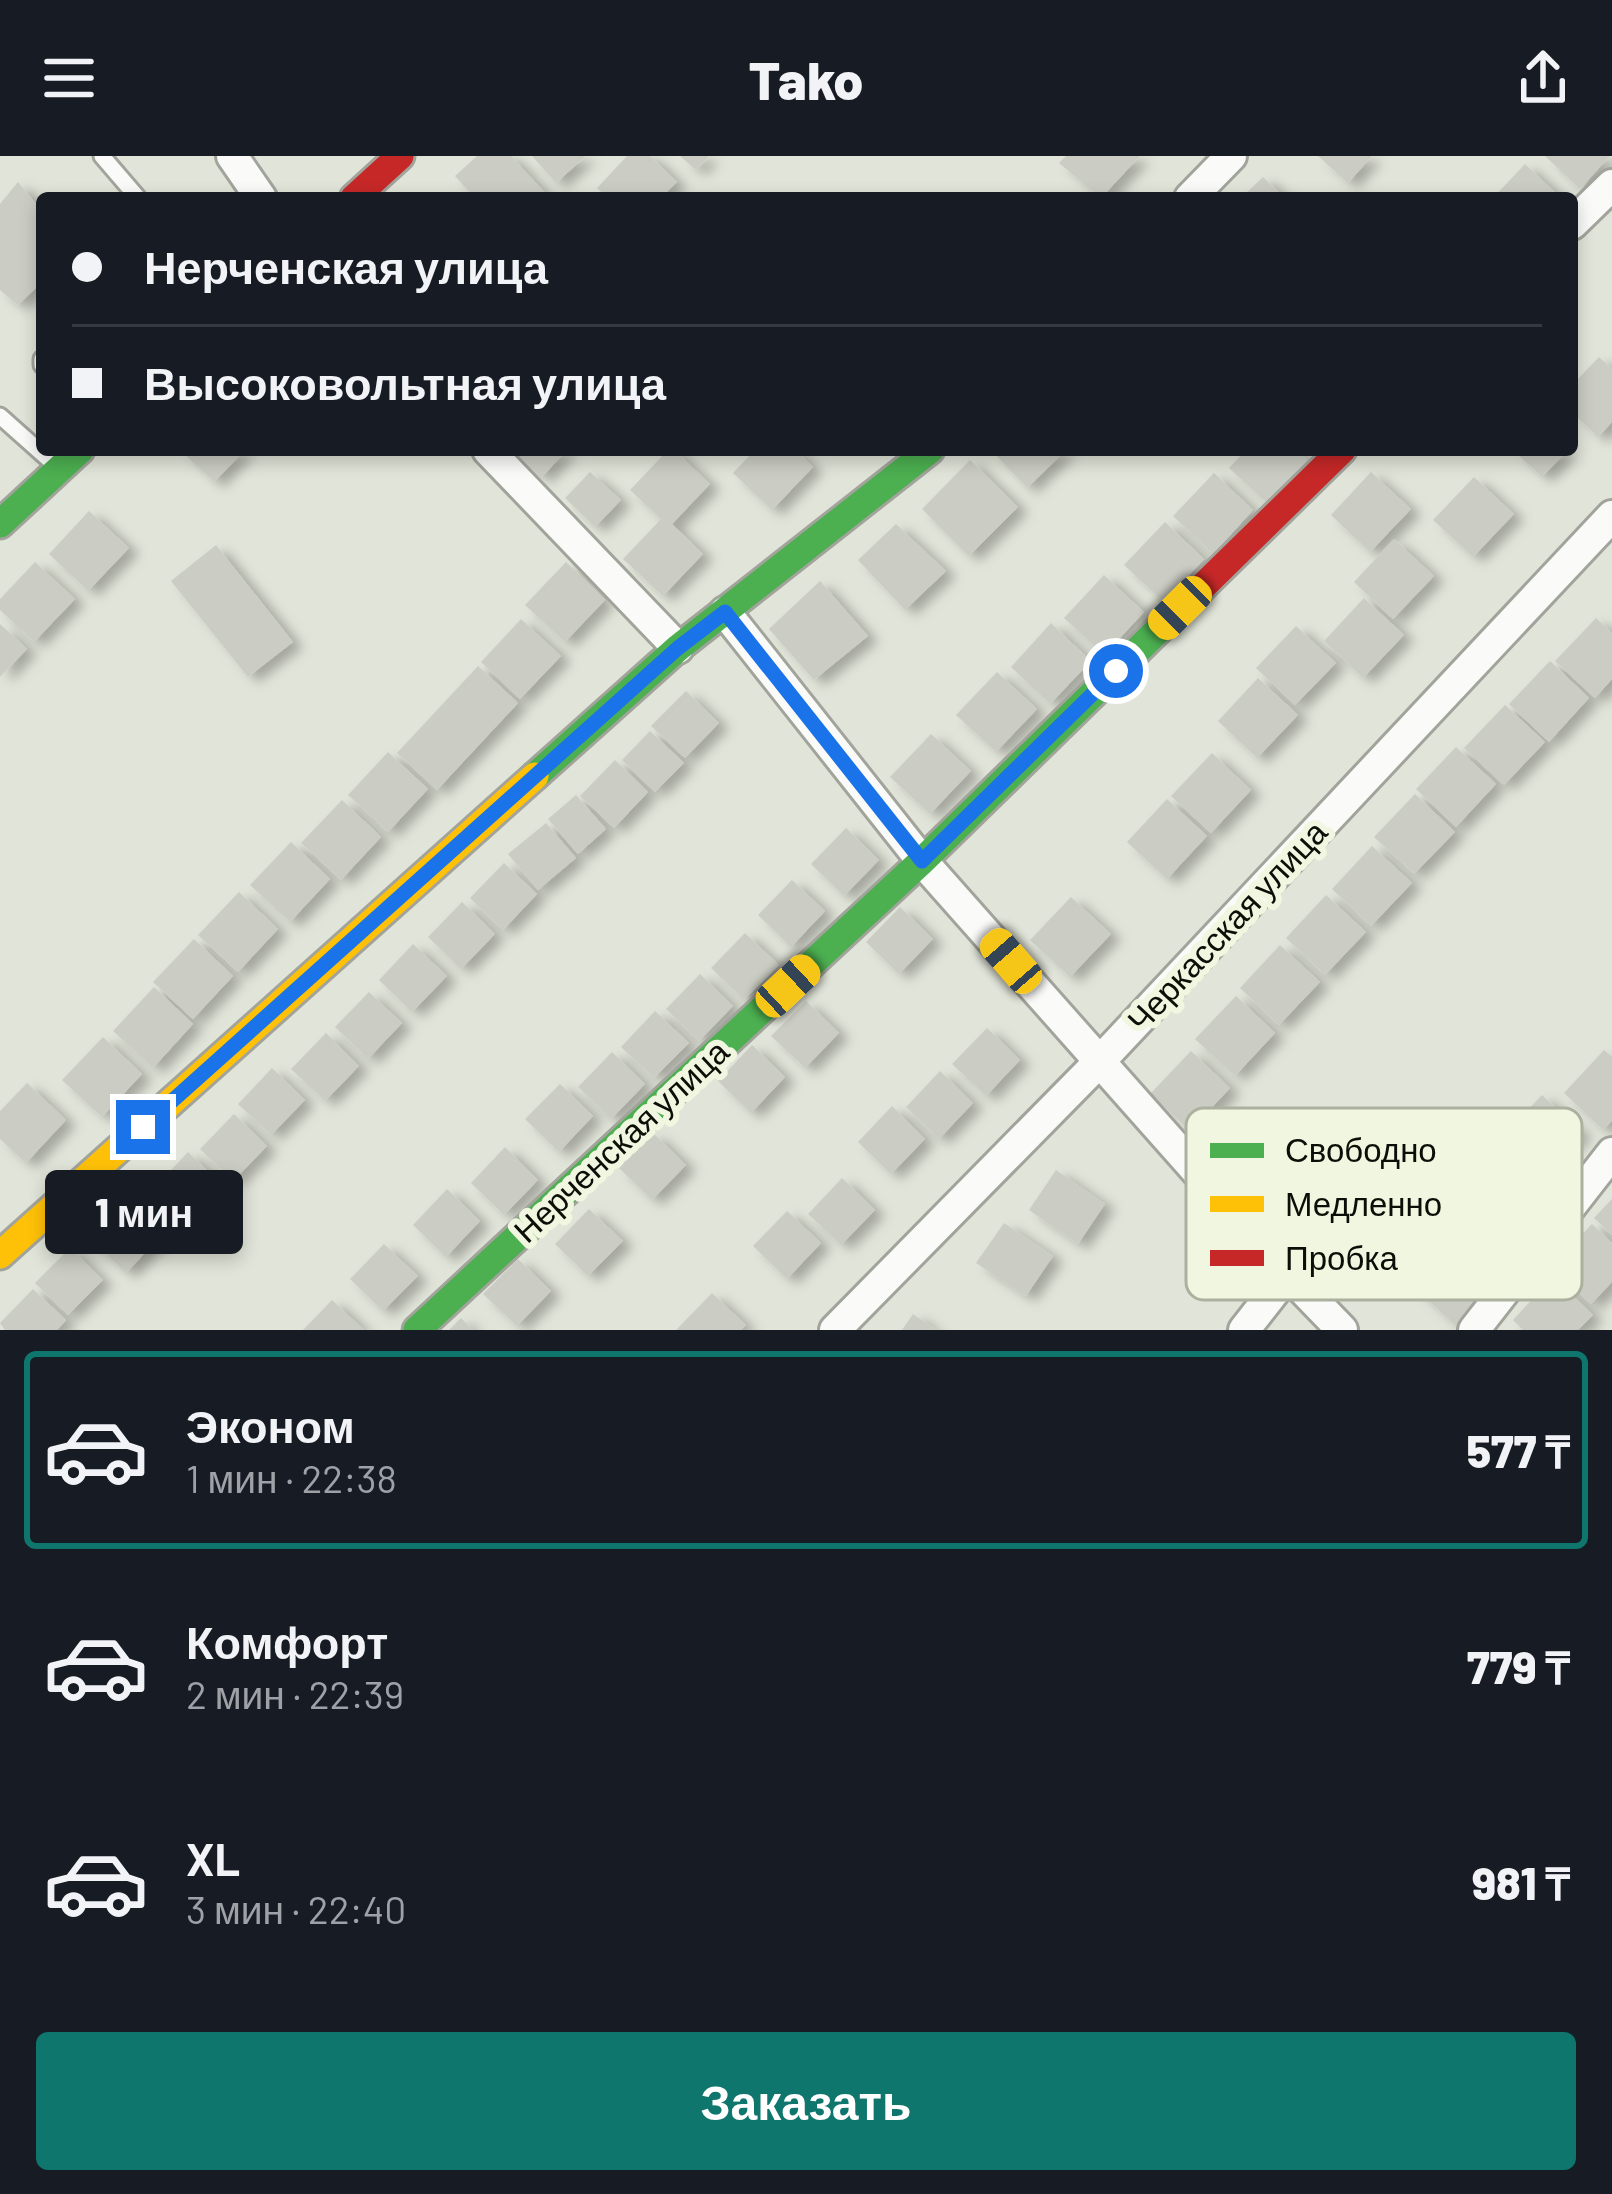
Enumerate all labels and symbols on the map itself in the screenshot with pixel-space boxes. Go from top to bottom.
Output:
car [1142,570,1218,646]
route start [1089,644,1143,698]
street label: Черкасская улица [1118,811,1335,1039]
car [974,922,1048,1000]
car [749,948,827,1024]
street label: Нерченская улица [505,1030,736,1250]
route end [116,1100,170,1154]
legend [1186,1108,1582,1300]
text: Свободно [1285,1129,1437,1169]
callout: 1 мин [44,1169,242,1253]
text: Медленно [1285,1183,1442,1223]
text: Пробка [1285,1237,1398,1277]

